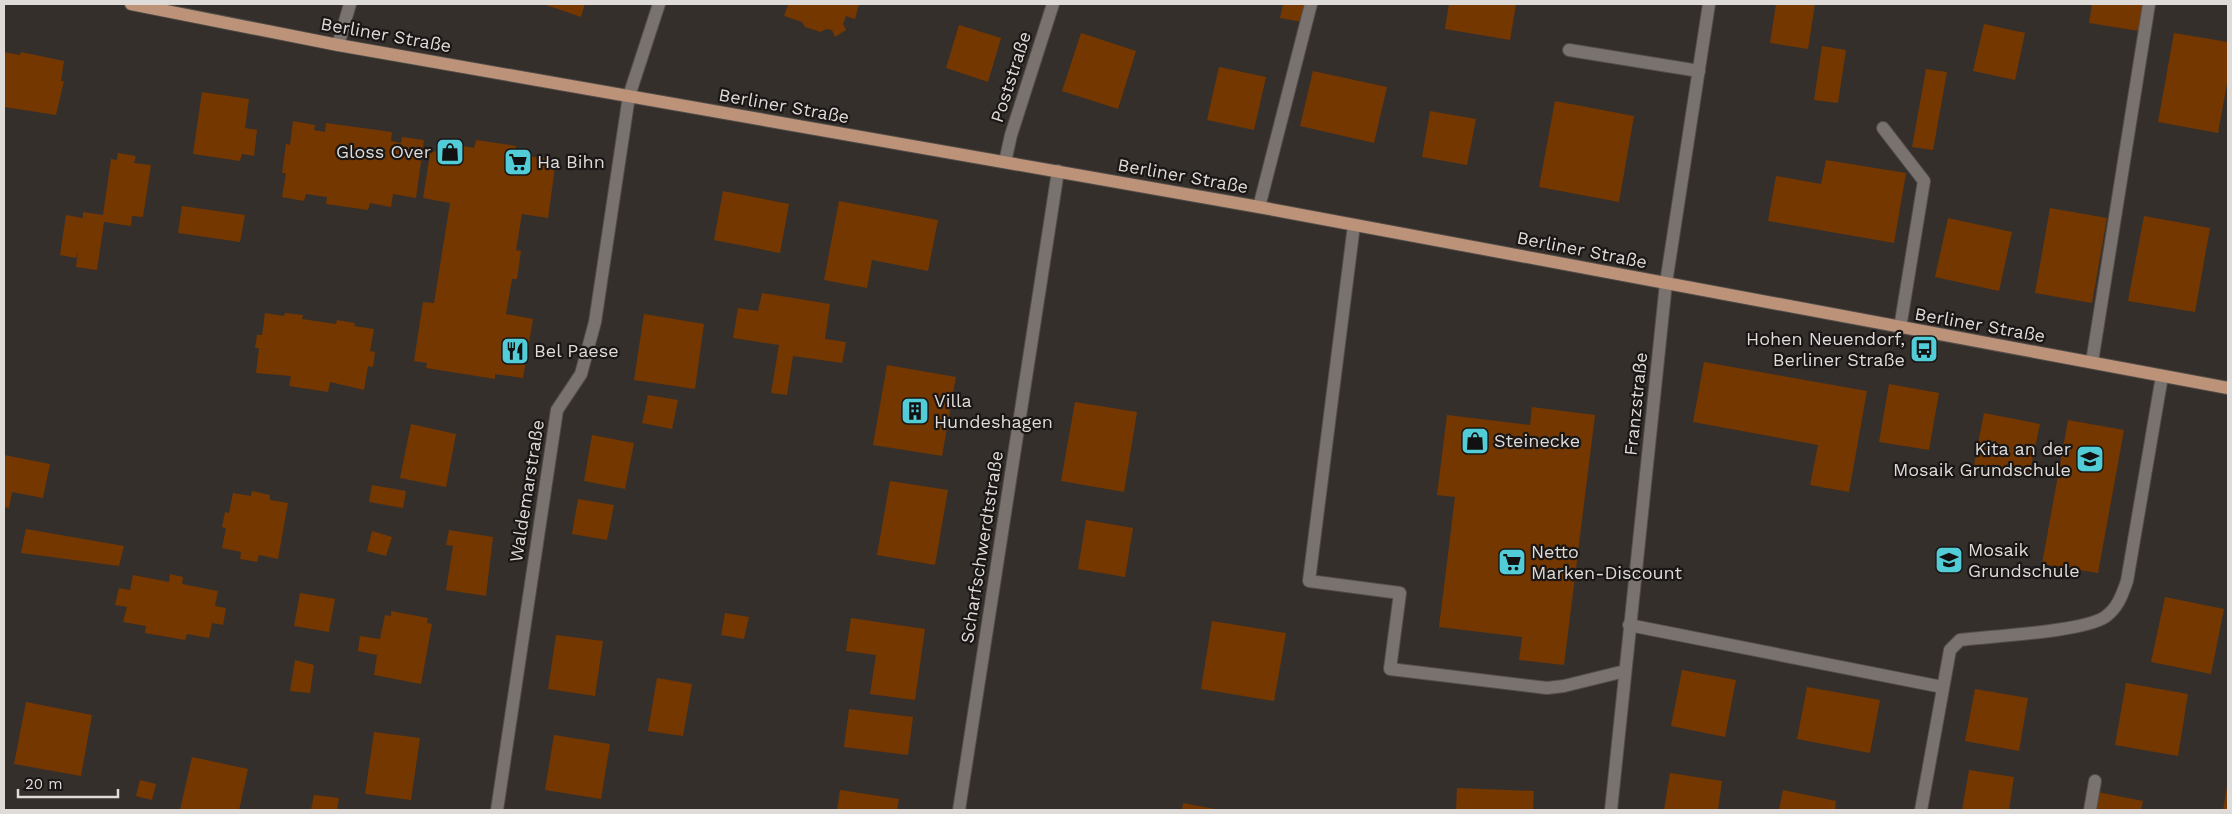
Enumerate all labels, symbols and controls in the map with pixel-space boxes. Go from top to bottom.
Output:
street label: Berliner Straße [319,13,453,56]
street label: Poststraße [986,29,1035,125]
street label: Berliner Straße [717,84,851,127]
shop icon: Gloss Over [435,137,465,167]
place label: Gloss Over [336,141,431,162]
supermarket icon: Ha Bihn [503,147,533,177]
place label: Ha Bihn [537,151,605,172]
street label: Berliner Straße [1116,154,1250,197]
street label: Berliner Straße [1515,227,1649,272]
street label: Berliner Straße [1913,303,2047,346]
place label: Hohen Neuendorf, Berliner Straße [1746,328,1905,370]
bus stop icon: Hohen Neuendorf, Berliner Straße [1909,334,1939,364]
restaurant icon: Bel Paese [500,336,530,366]
place label: Bel Paese [534,340,619,361]
street label: Franzstraße [1620,351,1651,457]
place label: Villa Hundeshagen [934,390,1053,432]
building icon: Villa Hundeshagen [900,396,930,426]
street label: Waldemarstraße [505,418,548,564]
shop icon: Steinecke [1460,426,1490,456]
place label: Steinecke [1494,430,1580,451]
place label: Kita an der Mosaik Grundschule [1893,438,2071,480]
school or university icon: Kita an der Mosaik Grundschule [2075,444,2105,474]
street label: Scharfschwerdtstraße [956,449,1007,645]
place label: Mosaik Grundschule [1968,539,2080,581]
place label: Netto Marken-Discount [1531,541,1683,583]
school or university icon: Mosaik Grundschule [1934,545,1964,575]
supermarket icon: Netto Marken-Discount [1497,547,1527,577]
scale bar [18,766,118,798]
text: 20 m [25,775,63,793]

